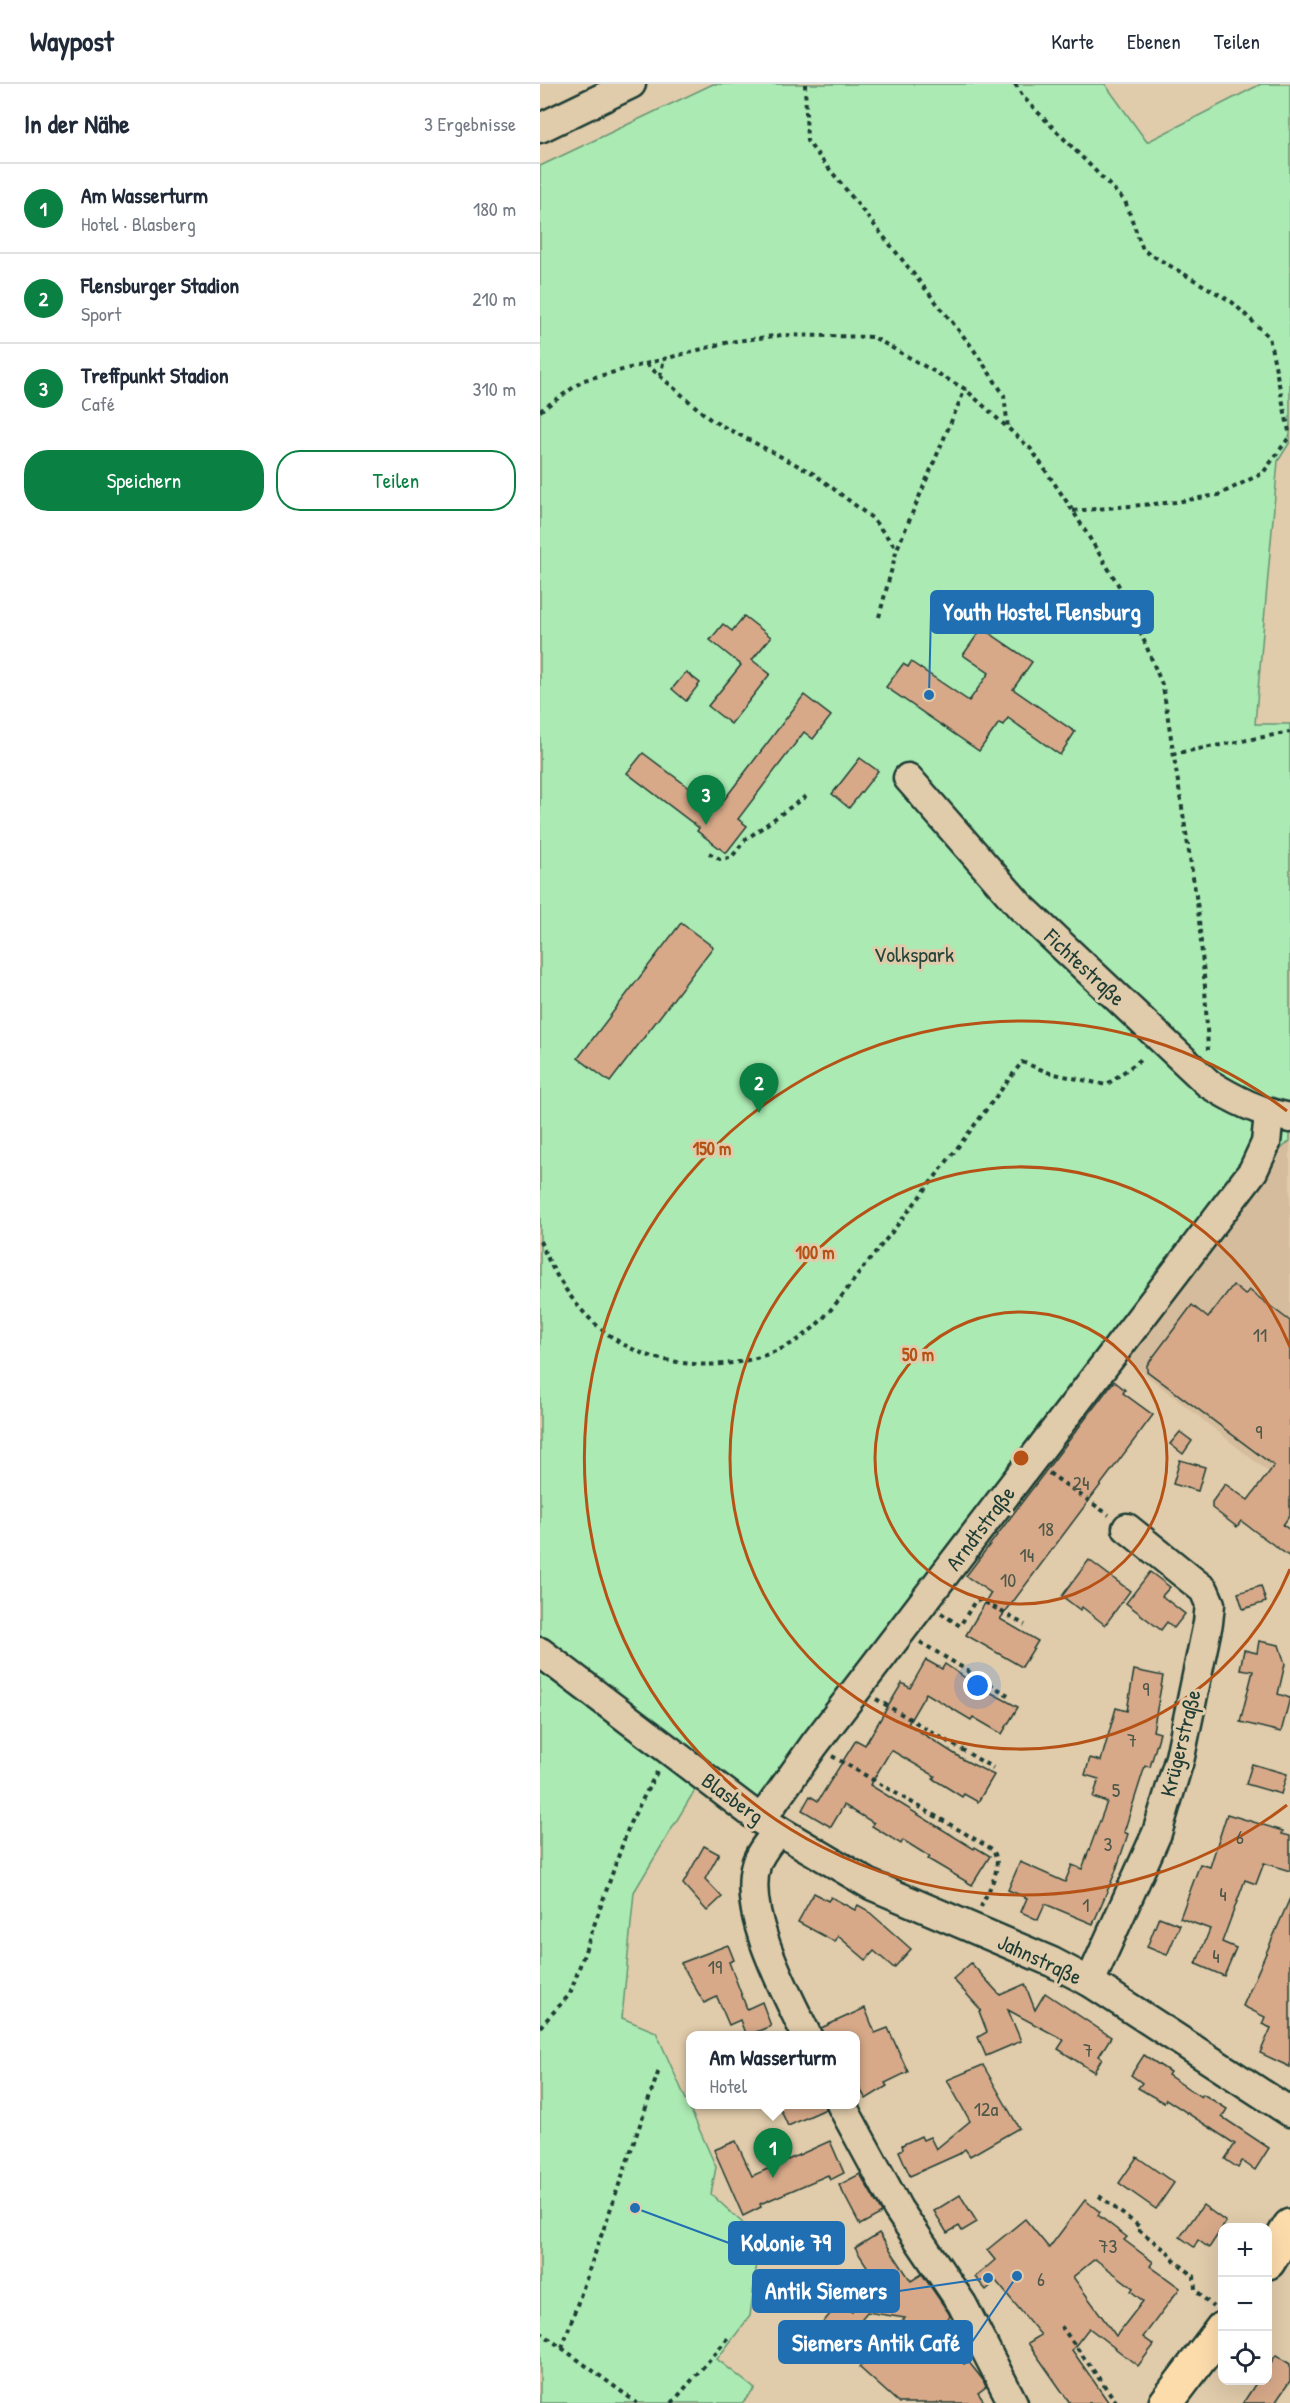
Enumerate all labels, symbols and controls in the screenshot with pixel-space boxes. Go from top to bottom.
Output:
text: Waypost [30,22,114,60]
text: Karte [1051,27,1094,56]
text: Ebenen [1127,27,1181,56]
text: Teilen [1214,27,1260,56]
text: In der Nähe [24,106,130,141]
text: 3 Ergebnisse [424,110,516,137]
text: Am Wasserturm [81,180,208,210]
text: 1 [40,195,47,222]
text: 180 m [473,195,516,222]
text: Hotel · Blasberg [81,210,196,237]
text: Flensburger Stadion [81,270,239,300]
text: 2 [39,285,48,312]
text: 210 m [472,285,516,312]
text: Sport [81,300,121,327]
text: Treffpunkt Stadion [81,360,229,390]
text: 3 [39,375,48,402]
text: 310 m [473,375,516,402]
text: Café [81,390,115,417]
button: Speichern [24,450,264,511]
button: Teilen [276,450,516,511]
callout: Youth Hostel Flensburg [931,591,1153,633]
text: Youth Hostel Flensburg [943,595,1141,628]
pin: 3 [686,776,726,825]
street label: Fichtestraße [1037,921,1132,1013]
park label: Volkspark [874,939,954,969]
pin: 2 [740,1064,778,1113]
text: 150 m [693,1136,731,1161]
text: 100 m [795,1240,835,1265]
house number: 11 [1253,1321,1267,1348]
text: 50 m [902,1342,934,1367]
house number: 9 [1255,1418,1263,1445]
centre of rings [1011,1448,1031,1468]
house number: 24 [1073,1469,1089,1496]
street label: Arndtstraße [938,1479,1022,1576]
house number: 18 [1038,1515,1054,1542]
house number: 14 [1020,1541,1034,1568]
house number: 10 [1000,1566,1016,1593]
your location [963,1671,992,1700]
house number: 9 [1142,1675,1150,1702]
street label: Krügerstraße [1152,1686,1208,1800]
house number: 7 [1127,1726,1137,1753]
street label: Blasberg [696,1765,770,1831]
house number: 5 [1112,1776,1121,1803]
house number: 6 [1236,1823,1244,1850]
house number: 3 [1104,1830,1113,1857]
house number: 4 [1219,1880,1227,1907]
house number: 1 [1082,1891,1090,1918]
street label: Jahnstraße [993,1926,1087,1992]
house number: 4 [1212,1942,1220,1969]
house number: 19 [708,1953,722,1980]
popup [686,2031,860,2109]
house number: 7 [1083,2036,1093,2063]
text: Am Wasserturm [710,2042,836,2072]
text: Hotel [710,2072,747,2099]
house number: 12a [974,2095,998,2122]
pin: 1 [754,2128,792,2178]
callout: Kolonie 79 [729,2222,844,2264]
map controls [1218,2223,1272,2385]
button: + [1218,2223,1272,2277]
text: Kolonie 79 [741,2226,831,2258]
house number: 73 [1099,2232,1117,2259]
house number: 6 [1037,2265,1045,2292]
callout: Antik Siemers [753,2270,899,2312]
text: Antik Siemers [765,2274,887,2306]
button: − [1218,2277,1272,2331]
callout: Siemers Antik Café [779,2321,972,2363]
text: Siemers Antik Café [792,2326,961,2358]
button: locate [1218,2331,1272,2385]

